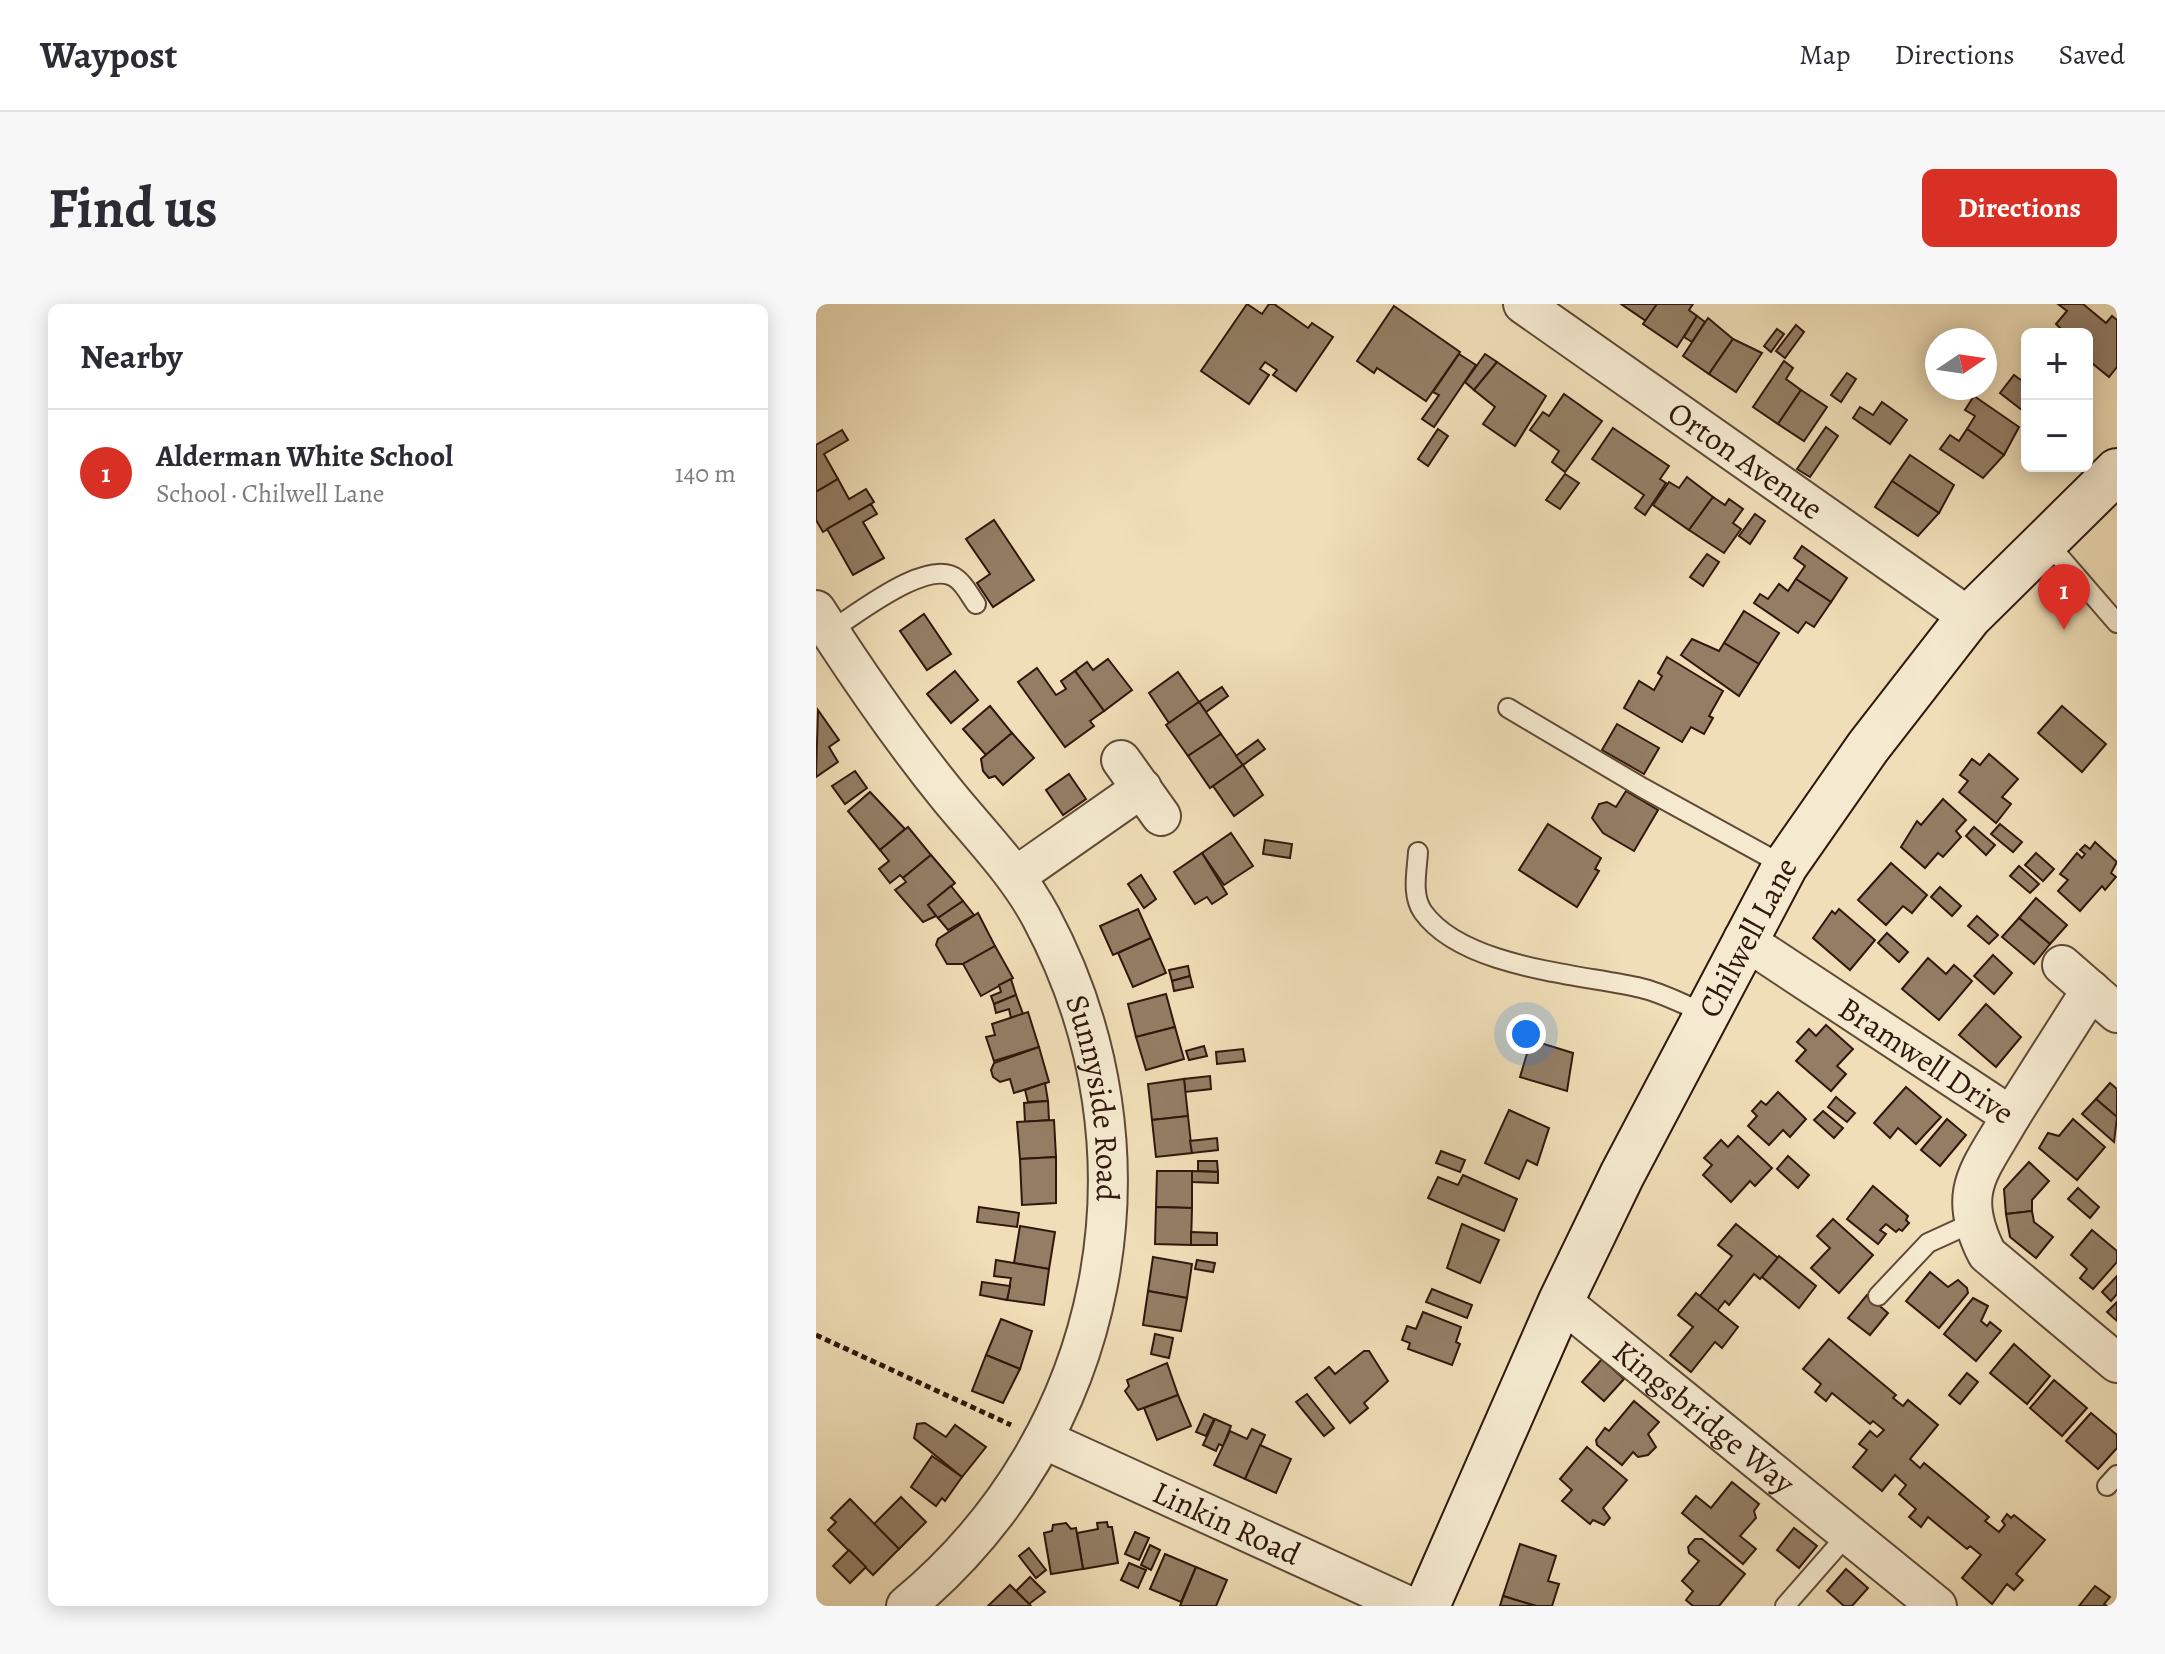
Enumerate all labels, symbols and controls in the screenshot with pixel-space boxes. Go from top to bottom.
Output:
text: Waypost [40,29,177,81]
text: Map [1799,36,1850,74]
text: Directions [1894,36,2015,74]
text: Saved [2059,36,2125,74]
button: Directions [1922,169,2117,247]
text: Find us [48,170,218,246]
north arrow [1925,328,1997,400]
map controls [2021,328,2093,472]
button: + [2021,328,2093,400]
text: Nearby [80,333,183,380]
street label: Orton Avenue [1659,390,1832,530]
button: − [2021,400,2093,472]
text: Alderman White School [156,436,453,476]
text: 1 [101,456,111,491]
text: 140 m [675,456,736,491]
text: School · Chilwell Lane [156,476,384,511]
pin: 1 [2038,564,2090,630]
street label: Chilwell Lane [1687,847,1807,1025]
street label: Bramwell Drive [1830,986,2023,1134]
street label: Sunnyside Road [1055,989,1130,1203]
your location [1506,1014,1546,1054]
street label: Kingsbridge Way [1603,1330,1805,1505]
street label: Linkin Road [1146,1470,1309,1576]

